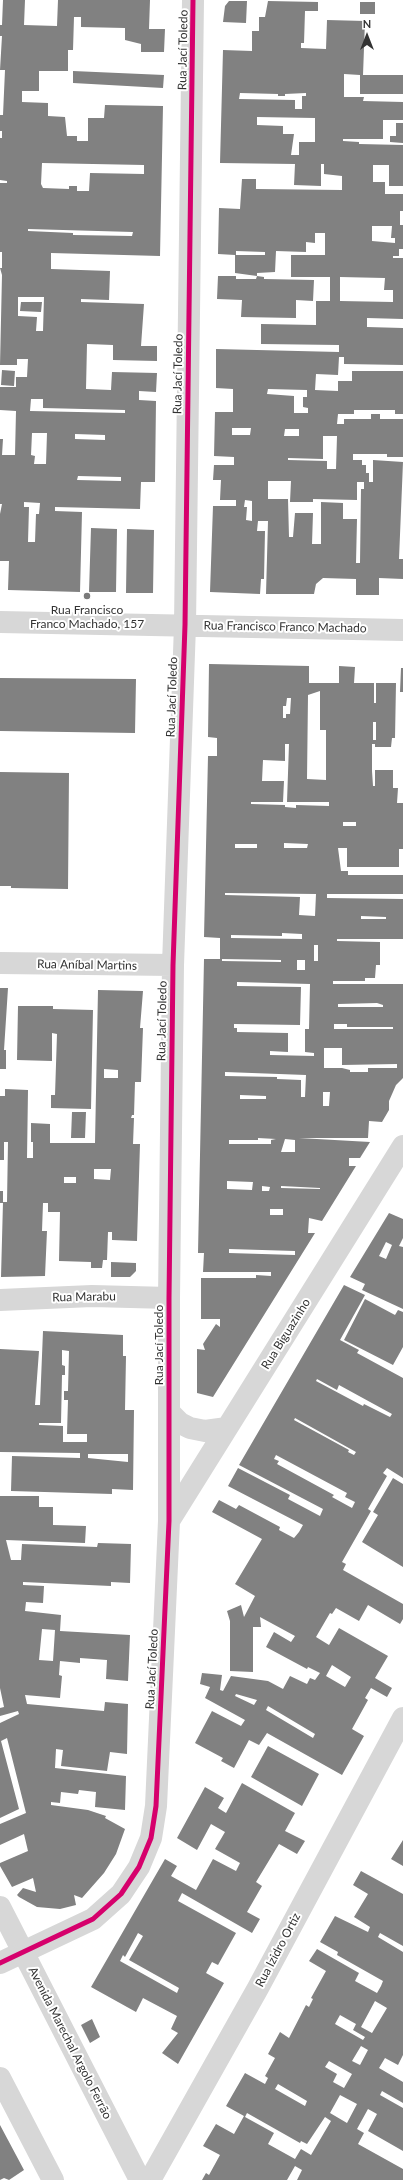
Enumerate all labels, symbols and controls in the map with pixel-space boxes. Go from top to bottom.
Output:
street label: Rua Jací Toledo [175,10,191,90]
north arrow [347,16,387,56]
text: N [363,17,371,30]
street label: Rua Jací Toledo [170,334,186,414]
marker: Rua Francisco Franco Machado, 157 [82,591,92,601]
place label: Rua Francisco Franco Machado, 157 [30,603,144,631]
street label: Rua Francisco Franco Machado [203,618,367,636]
street label: Rua Jací Toledo [163,656,181,738]
street label: Rua Aníbal Martins [37,957,137,973]
street label: Rua Jací Toledo [154,981,170,1061]
street label: Rua Marabu [52,1289,116,1305]
street label: Rua Biguazinho [258,1296,314,1372]
street label: Rua Jací Toledo [152,1305,166,1385]
street label: Rua Jací Toledo [143,1628,161,1710]
street label: Rua Izidro Ortiz [252,1910,304,1990]
street label: Avenida Marechal Argolo Ferrão [25,1964,115,2122]

